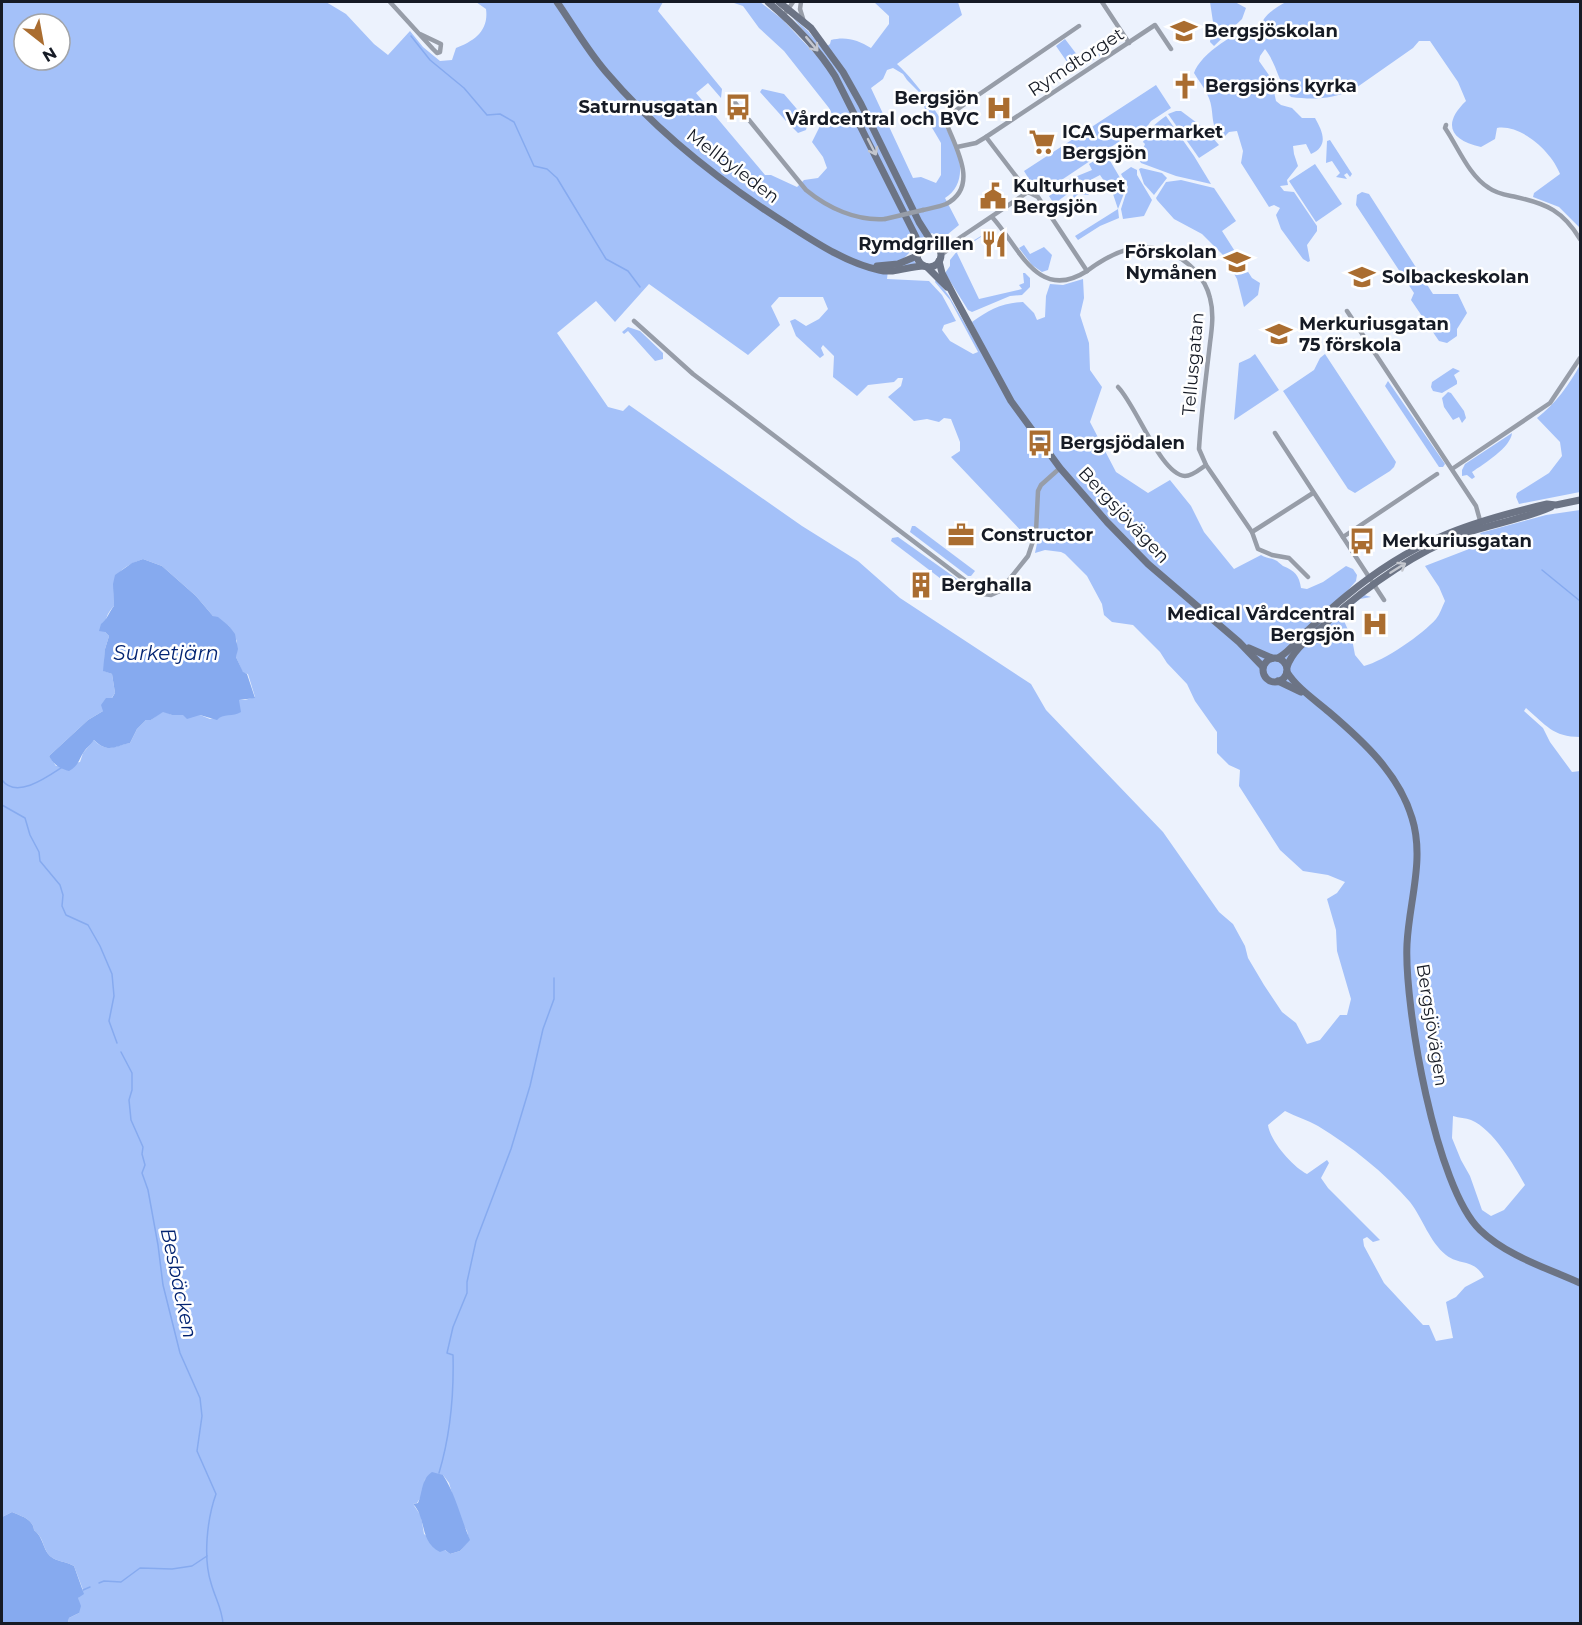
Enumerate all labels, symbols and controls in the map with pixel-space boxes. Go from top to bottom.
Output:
north arrow [12,12,72,72]
school or university icon: Bergsjöskolan [1169,16,1199,46]
place label: Bergsjöskolan [1204,20,1338,42]
street label: Rymdtorget [1024,23,1128,101]
one-way arrow [805,36,819,51]
text: N [39,43,60,66]
church icon: Bergsjöns kyrka [1170,71,1200,101]
place label: Bergsjöns kyrka [1205,75,1357,97]
place label: Bergsjön Vårdcentral och BVC [785,87,979,130]
bus stop icon: Saturnusgatan [723,92,753,122]
hospital icon: Bergsjön Vårdcentral och BVC [984,93,1014,123]
place label: Saturnusgatan [578,96,718,118]
place label: ICA Supermarket Bergsjön [1062,121,1223,164]
street label: Mellbyleden [682,124,784,208]
supermarket icon: ICA Supermarket Bergsjön [1027,127,1057,157]
one-way arrow [866,137,878,155]
place label: Kulturhuset Bergsjön [1013,175,1125,218]
public building icon: Kulturhuset Bergsjön [978,181,1008,211]
restaurant icon: Rymdgrillen [979,229,1009,259]
place label: Rymdgrillen [858,233,974,255]
place label: Förskolan Nymånen [1125,241,1217,284]
school or university icon: Förskolan Nymånen [1222,247,1252,277]
school or university icon: Solbackeskolan [1347,262,1377,292]
place label: Solbackeskolan [1382,266,1529,288]
street label: Tellusgatan [1178,312,1208,416]
place label: Merkuriusgatan 75 förskola [1299,313,1449,356]
school or university icon: Merkuriusgatan 75 förskola [1264,319,1294,349]
bus stop icon: Bergsjödalen [1025,428,1055,458]
place label: Bergsjödalen [1060,432,1185,454]
street label: Bergsjövägen [1074,462,1174,568]
office icon: Constructor [946,520,976,550]
place label: Constructor [981,524,1094,546]
bus stop icon: Merkuriusgatan [1347,526,1377,556]
place label: Merkuriusgatan [1382,530,1532,552]
one-way arrow [1389,562,1406,574]
building icon: Berghalla [906,570,936,600]
place label: Berghalla [941,574,1032,596]
place label: Medical Vårdcentral Bergsjön [1167,603,1355,646]
hospital icon: Medical Vårdcentral Bergsjön [1360,609,1390,639]
water label: Surketjärn [113,641,219,665]
street label: Bergsjövägen [1411,962,1453,1088]
water label: Besbäcken [156,1226,202,1340]

